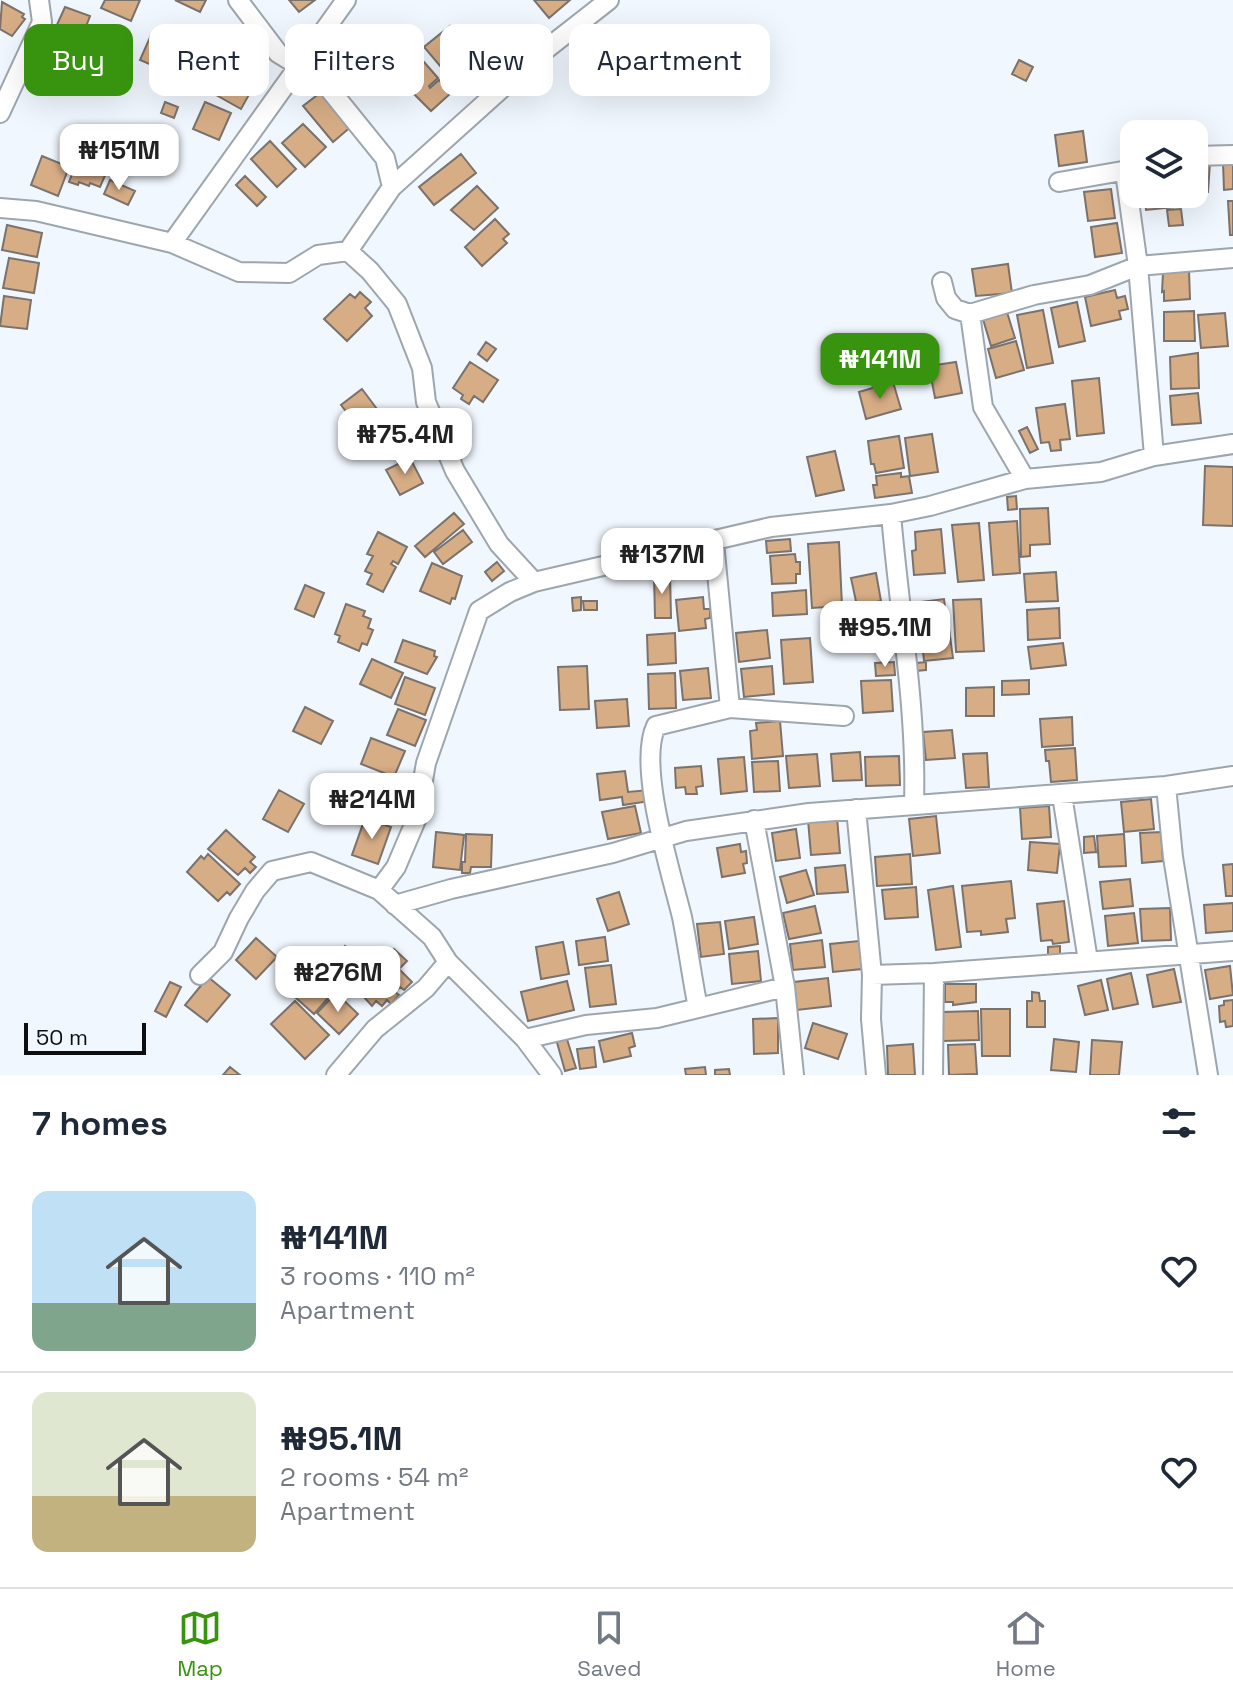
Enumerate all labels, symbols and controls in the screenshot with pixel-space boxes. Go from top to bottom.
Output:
chip: Buy [24,24,133,96]
chip: Rent [149,24,269,96]
chip: Filters [285,24,424,96]
chip: New [440,24,553,96]
chip: Apartment [569,24,770,96]
map controls [1120,120,1208,208]
button: layers [1120,120,1208,208]
pin: ₦151M [63,124,175,192]
text: ₦151M [78,133,160,167]
pin: ₦141M [824,333,936,401]
text: ₦141M [839,342,921,376]
pin: ₦75.4M [340,408,470,476]
text: ₦75.4M [356,417,454,451]
pin: ₦137M [606,528,718,596]
text: ₦137M [619,537,705,571]
pin: ₦95.1M [820,601,950,669]
text: ₦95.1M [838,610,932,644]
pin: ₦214M [316,773,428,841]
text: ₦214M [328,782,416,816]
pin: ₦276M [282,946,394,1014]
text: ₦276M [293,955,383,989]
scale bar [24,1019,146,1055]
text: 50 m [36,1023,88,1051]
icon: filters [1157,1101,1201,1145]
text: 7 homes [32,1102,168,1145]
text: ₦141M [280,1216,388,1259]
icon: home [96,1223,192,1319]
icon: heart [1157,1249,1201,1293]
text: 3 rooms · 110 m² [280,1259,475,1293]
text: Apartment [280,1293,415,1327]
text: ₦95.1M [280,1417,403,1460]
icon: home [96,1424,192,1520]
icon: heart [1157,1450,1201,1494]
text: 2 rooms · 54 m² [280,1460,469,1494]
text: Apartment [280,1494,415,1528]
tab: Map [177,1606,223,1682]
tab: Saved [577,1606,642,1682]
tab: Home [996,1606,1056,1682]

